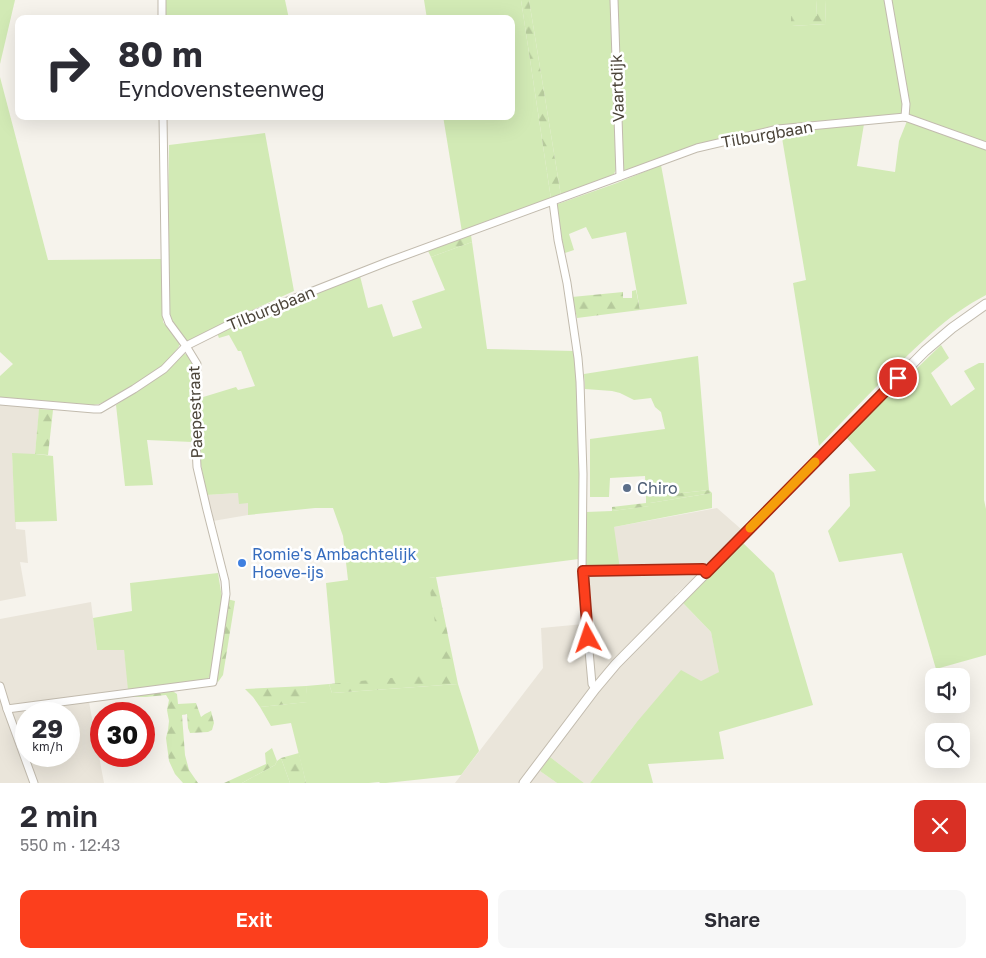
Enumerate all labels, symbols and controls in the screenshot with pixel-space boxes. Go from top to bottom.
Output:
text: 80 m [118,33,203,75]
icon: right [35,35,100,100]
street label: Vaartdijk [606,54,628,122]
text: Eyndovensteenweg [118,75,325,102]
street label: Tilburgbaan [720,116,814,152]
street label: Tilburgbaan [224,281,318,335]
pin [877,357,919,399]
icon: arrive [884,364,912,392]
street label: Paepestraat [183,365,207,459]
place label: Chiro [637,478,678,498]
marker: Chiro [621,482,633,494]
place label: Romie's Ambachtelijk Hoeve-ijs [252,544,416,582]
marker: Romie's Ambachtelijk Hoeve-ijs [236,557,248,569]
position arrow [561,611,613,663]
map controls [925,668,970,768]
button: sound [925,668,970,713]
speed limit sign: 30 [90,702,155,767]
text: 29 [32,713,63,744]
button: search [925,723,970,768]
text: km/h [32,739,63,754]
text: 2 min [20,798,98,834]
button: close [914,800,966,852]
text: 550 m · 12:43 [20,835,120,855]
button: Exit [20,890,488,948]
button: Share [498,890,966,948]

